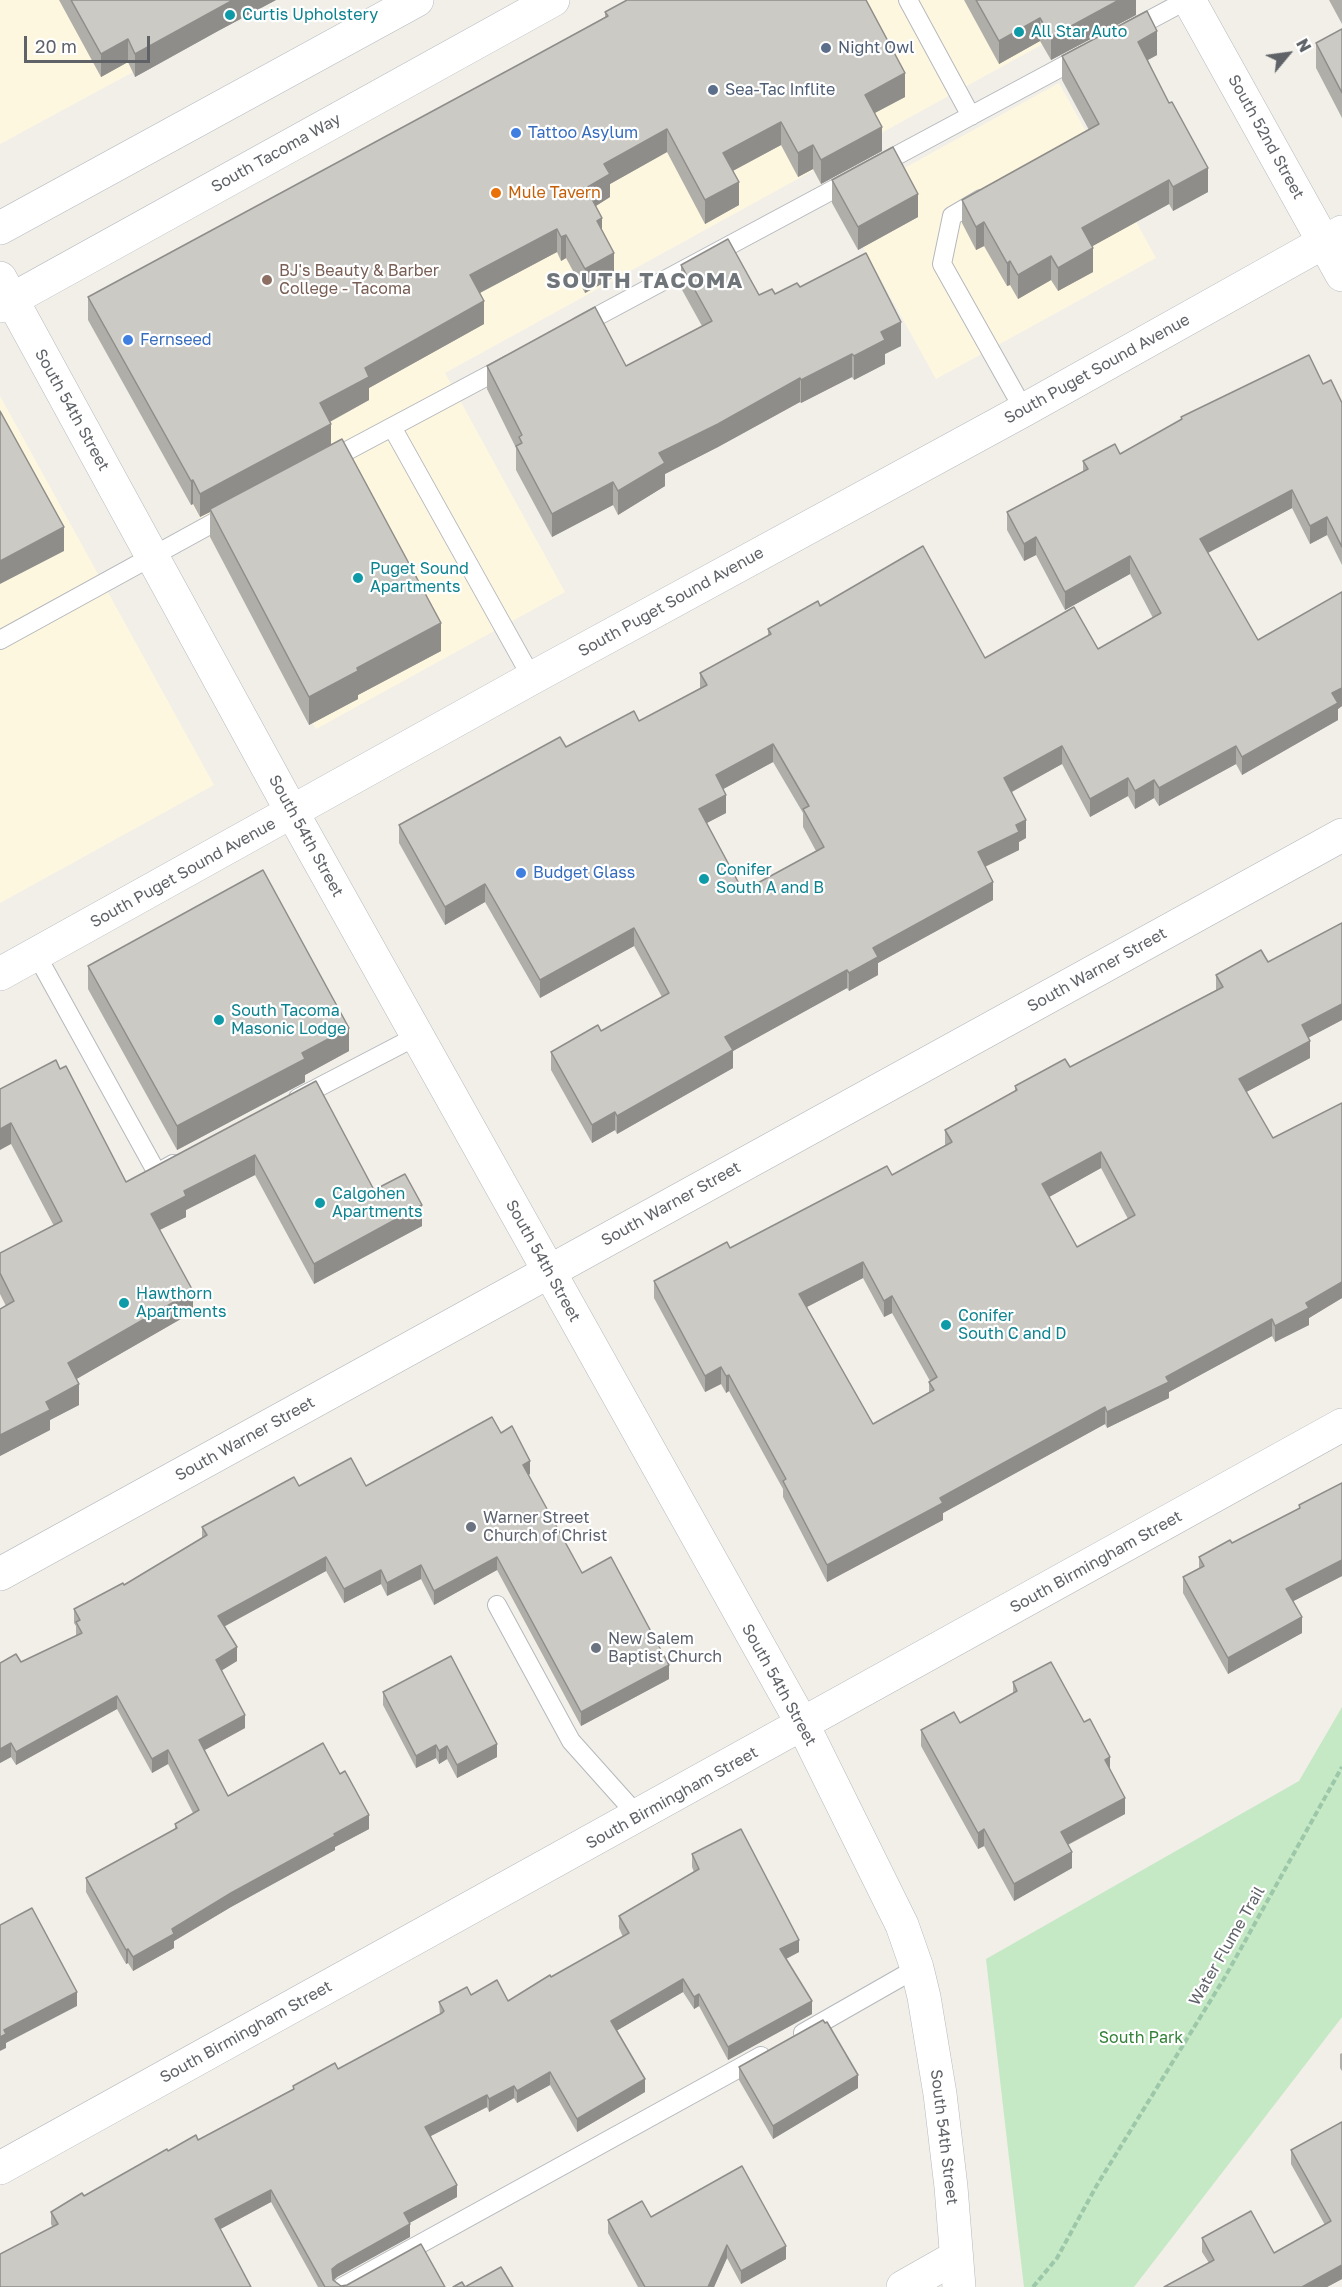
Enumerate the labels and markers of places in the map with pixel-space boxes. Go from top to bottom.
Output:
place label: Curtis Upholstery [242,5,378,25]
marker: Curtis Upholstery [223,8,237,22]
place label: All Star Auto [1031,22,1127,42]
marker: All Star Auto [1012,25,1026,39]
place label: Night Owl [838,38,914,58]
marker: Night Owl [819,41,833,55]
place label: Sea-Tac Inflite [725,80,835,100]
marker: Sea-Tac Inflite [706,83,720,97]
place label: Tattoo Asylum [528,123,638,143]
marker: Tattoo Asylum [509,126,523,140]
place label: Mule Tavern [508,183,601,203]
marker: Mule Tavern [489,186,503,200]
place label: BJ's Beauty & Barber College - Tacoma [279,261,439,299]
marker: BJ's Beauty & Barber College - Tacoma [260,273,274,287]
place label: Fernseed [140,330,212,350]
marker: Fernseed [121,333,135,347]
place label: Puget Sound Apartments [370,559,469,597]
marker: Puget Sound Apartments [351,571,365,585]
place label: Conifer South A and B [716,860,824,898]
place label: Budget Glass [533,863,635,883]
marker: Budget Glass [514,866,528,880]
marker: Conifer South A and B [697,872,711,886]
place label: South Tacoma Masonic Lodge [231,1001,346,1039]
marker: South Tacoma Masonic Lodge [212,1013,226,1027]
place label: Calgohen Apartments [332,1184,423,1222]
marker: Calgohen Apartments [313,1196,327,1210]
place label: Hawthorn Apartments [136,1284,227,1322]
marker: Hawthorn Apartments [117,1296,131,1310]
place label: Conifer South C and D [958,1306,1067,1344]
marker: Conifer South C and D [939,1318,953,1332]
place label: Warner Street Church of Christ [483,1508,607,1546]
marker: Warner Street Church of Christ [464,1520,478,1534]
place label: New Salem Baptist Church [608,1629,722,1667]
marker: New Salem Baptist Church [589,1641,603,1655]

